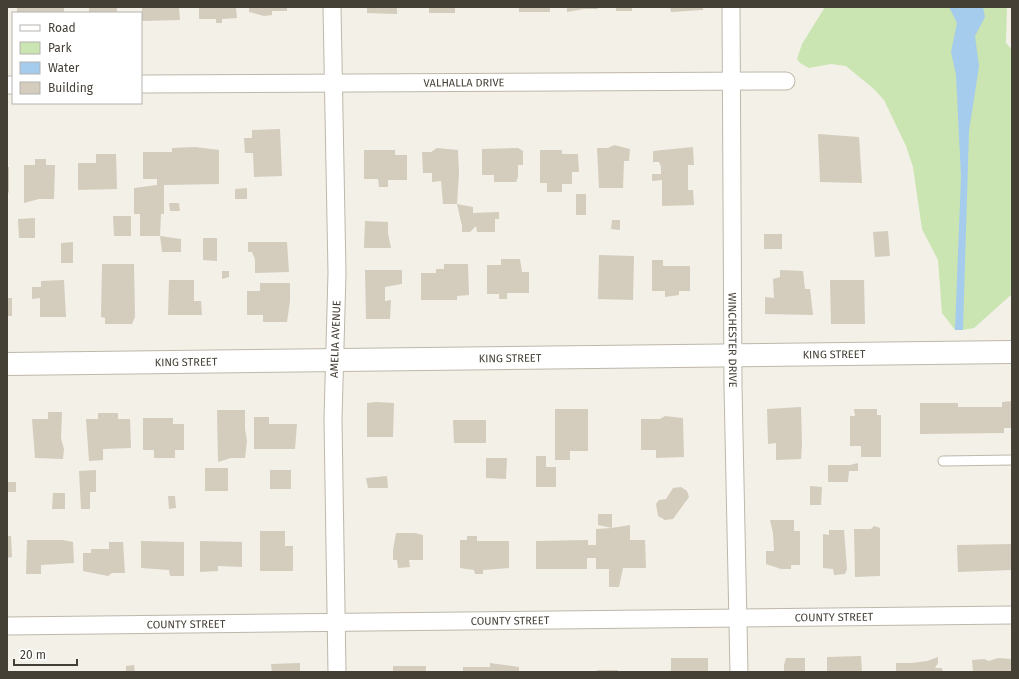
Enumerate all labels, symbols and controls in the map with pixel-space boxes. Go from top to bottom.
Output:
legend [12,12,142,104]
text: Road [48,21,76,35]
text: Park [48,41,72,55]
text: Water [48,61,80,75]
street label: VALHALLA DRIVE [424,76,505,90]
text: Building [48,81,94,95]
street label: WINCHESTER DRIVE [726,292,739,388]
street label: AMELIA AVENUE [328,300,343,378]
street label: KING STREET [803,348,866,361]
street label: KING STREET [479,352,542,365]
street label: KING STREET [155,355,218,369]
street label: COUNTY STREET [795,611,874,624]
street label: COUNTY STREET [471,614,550,628]
street label: COUNTY STREET [147,618,226,631]
scale bar [14,641,77,667]
text: 20 m [20,648,46,662]

